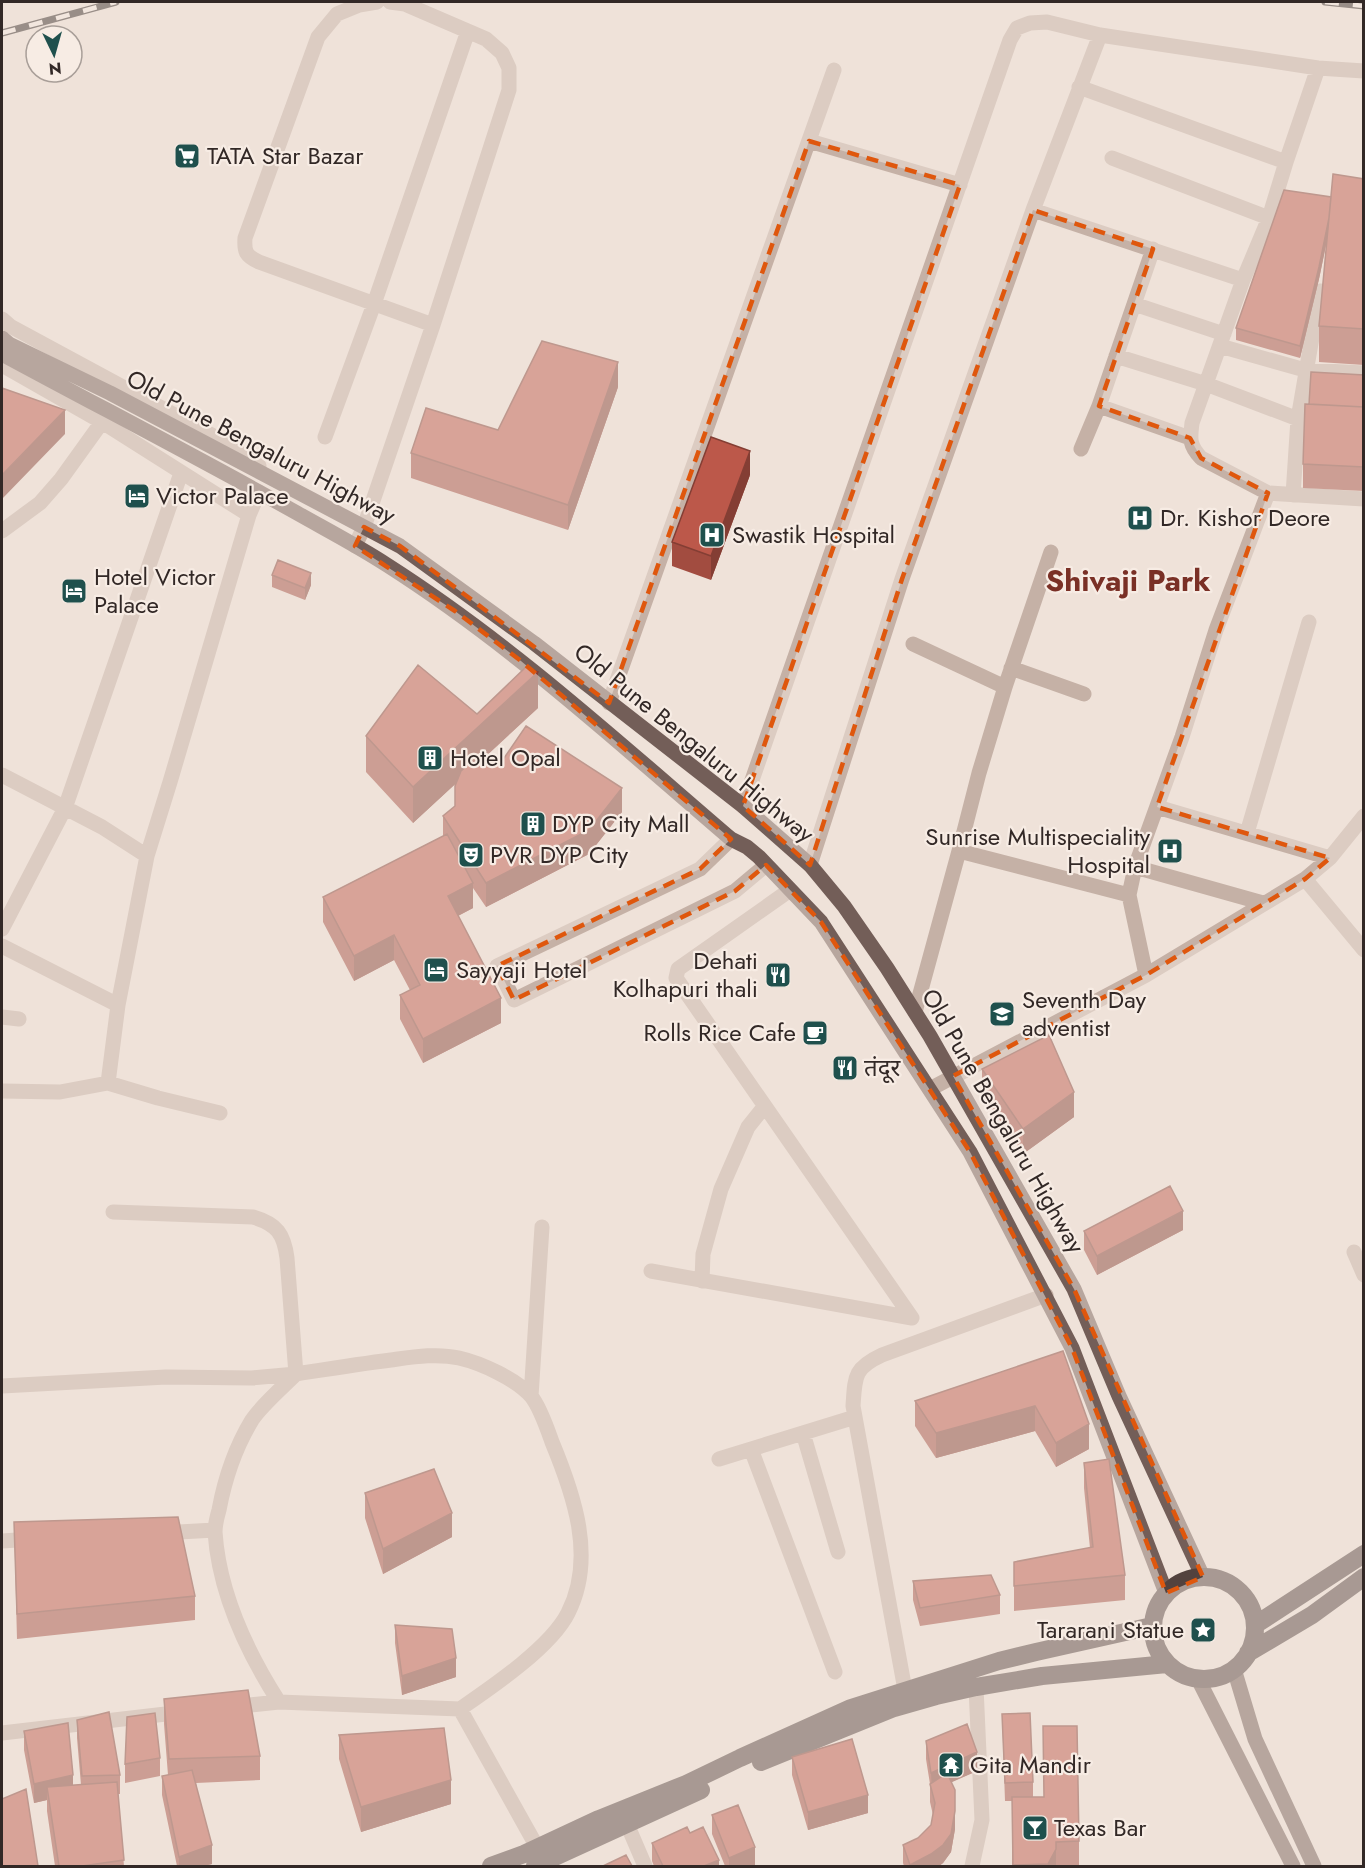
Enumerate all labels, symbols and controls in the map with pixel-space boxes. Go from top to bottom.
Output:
north arrow [24,24,84,84]
text: N [48,56,63,80]
place label: TATA Star Bazar [207,138,364,173]
supermarket icon: TATA Star Bazar [172,141,202,171]
street label: Old Pune Bengaluru Highway [120,361,402,533]
place label: Victor Palace [156,478,289,513]
hotel icon: Victor Palace [122,481,152,511]
place label: Dr. Kishor Deore [1160,500,1330,535]
hospital icon: Dr. Kishor Deore [1125,503,1155,533]
place label: Swastik Hospital [732,517,895,552]
hospital icon: Swastik Hospital [697,520,727,550]
place label: Hotel Victor Palace [94,559,217,622]
district label: Shivaji Park [1045,559,1211,602]
hotel icon: Hotel Victor Palace [59,576,89,606]
street label: Old Pune Bengaluru Highway [567,634,822,851]
place label: Hotel Opal [450,740,561,775]
building icon: Hotel Opal [415,743,445,773]
place label: DYP City Mall [552,806,690,841]
building icon: DYP City Mall [518,809,548,839]
place label: Sunrise Multispeciality Hospital [925,819,1150,882]
hospital icon: Sunrise Multispeciality Hospital [1155,836,1185,866]
place label: PVR DYP City [490,837,628,872]
theatre icon: PVR DYP City [456,840,486,870]
place label: Dehati Kolhapuri thali [613,943,758,1006]
place label: Sayyaji Hotel [456,952,587,987]
hotel icon: Sayyaji Hotel [421,955,451,985]
restaurant icon: Dehati Kolhapuri thali [763,960,793,990]
street label: Old Pune Bengaluru Highway [913,982,1094,1260]
place label: Seventh Day adventist [1022,982,1147,1045]
school or university icon: Seventh Day adventist [987,999,1017,1029]
place label: Rolls Rice Cafe [644,1015,796,1050]
cafe icon: Rolls Rice Cafe [800,1018,830,1048]
place label: तंदूर [864,1050,901,1085]
restaurant icon: तंदूर [830,1053,860,1083]
place label: Tararani Statue [1037,1612,1184,1647]
place icon: Tararani Statue [1188,1615,1218,1645]
place label: Gita Mandir [970,1747,1092,1782]
temple icon: Gita Mandir [936,1750,966,1780]
place label: Texas Bar [1054,1810,1147,1845]
bar icon: Texas Bar [1020,1813,1050,1843]

